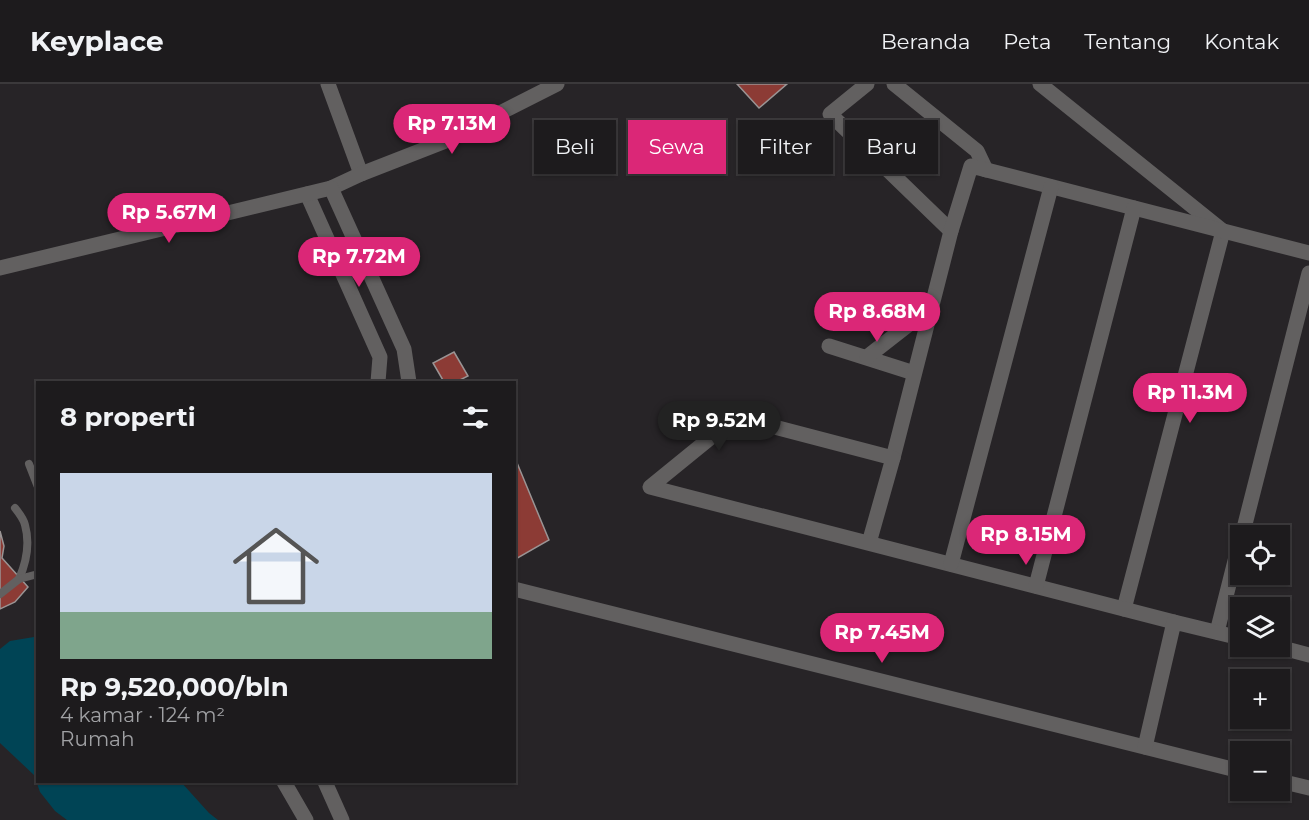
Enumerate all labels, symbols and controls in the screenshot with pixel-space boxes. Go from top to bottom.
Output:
text: Keyplace [30,24,164,58]
text: Beranda [881,29,970,54]
text: Peta [1003,29,1051,54]
text: Tentang [1084,29,1171,54]
text: Kontak [1204,29,1279,54]
pin: Rp 7.13M [390,104,514,155]
text: Rp 7.13M [407,111,497,135]
chip: Beli [534,120,616,174]
chip: Sewa [628,120,726,174]
chip: Filter [738,120,833,174]
chip: Baru [845,120,938,174]
pin: Rp 5.67M [107,193,231,244]
text: Rp 5.67M [121,200,217,224]
pin: Rp 7.72M [297,237,421,288]
text: Rp 7.72M [312,244,406,268]
pin: Rp 8.68M [815,292,939,343]
text: Rp 8.68M [828,299,926,323]
pin: Rp 11.3M [1128,373,1252,424]
text: Rp 11.3M [1147,380,1233,404]
text: 8 properti [60,401,196,433]
icon: filters [459,401,492,434]
pin: Rp 9.52M [657,401,781,452]
text: Rp 9.52M [672,408,766,432]
icon: home [222,512,330,620]
pin: Rp 8.15M [964,515,1088,566]
text: Rp 8.15M [980,522,1072,546]
map controls [1230,525,1290,801]
button: locate [1230,525,1290,585]
button: layers [1230,597,1290,657]
pin: Rp 7.45M [820,613,944,664]
text: Rp 7.45M [834,620,930,644]
button: + [1230,669,1290,729]
text: Rp 9,520,000/bln [60,671,289,703]
text: 4 kamar · 124 m² [60,703,225,727]
text: Rumah [60,727,134,751]
button: − [1230,741,1290,801]

